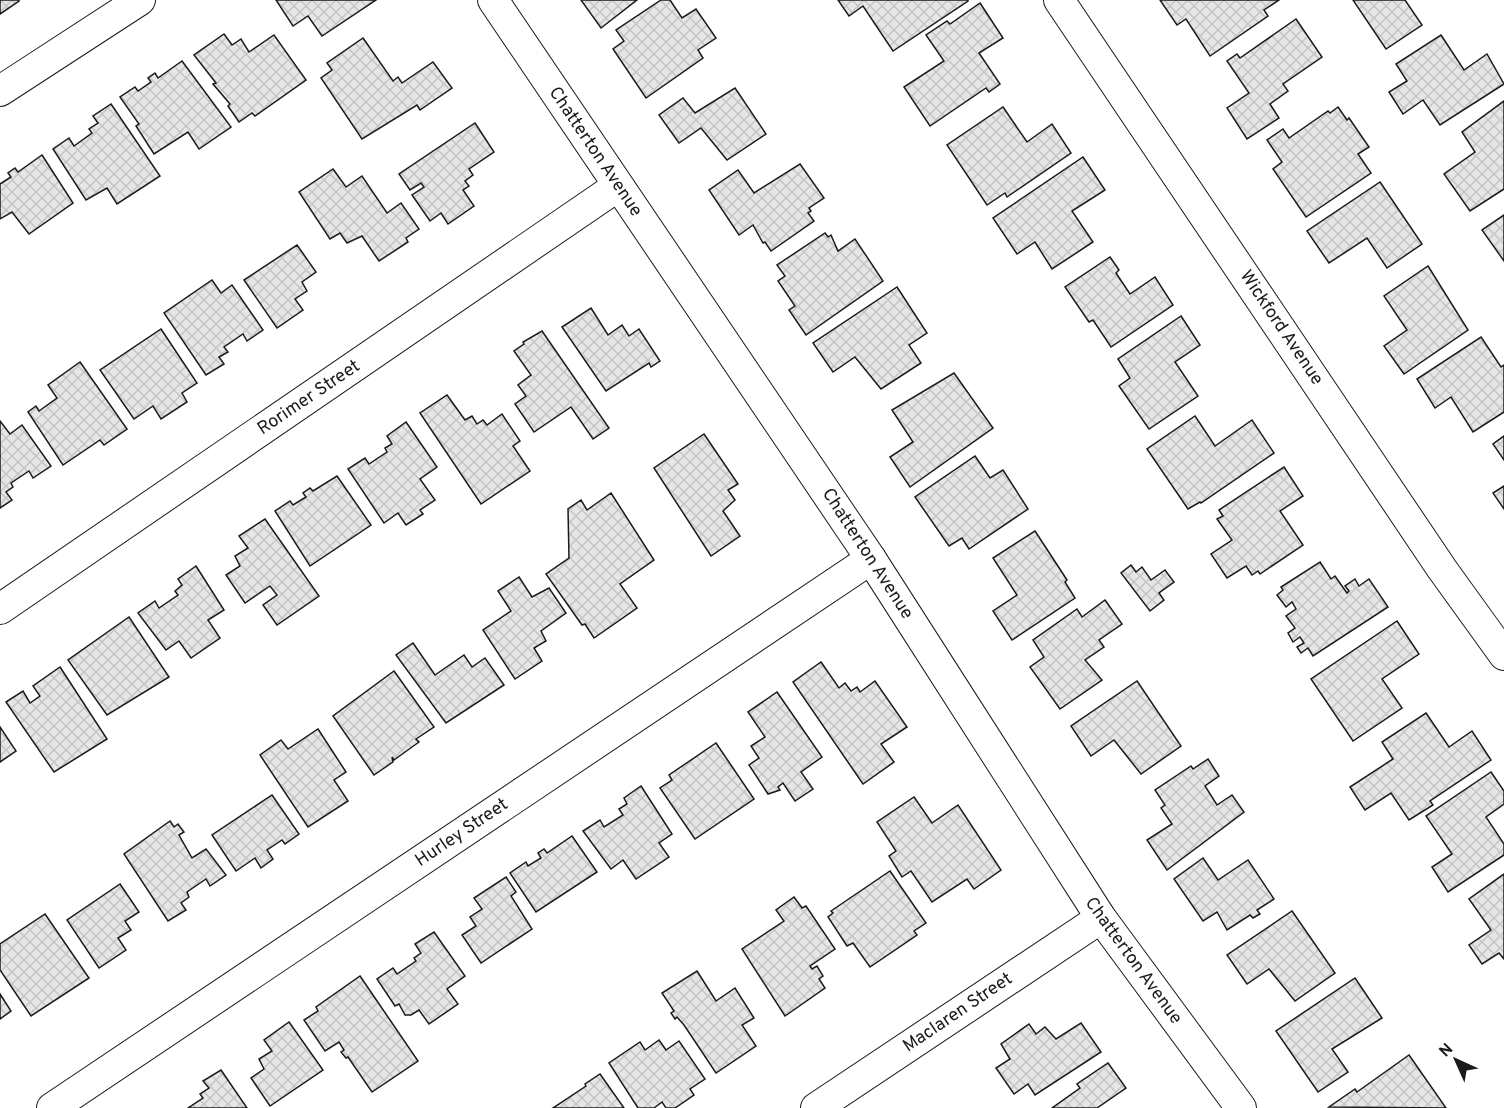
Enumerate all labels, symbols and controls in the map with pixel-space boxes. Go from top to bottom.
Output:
street label: Chatterton Avenue [543,83,647,221]
street label: Wickford Avenue [1234,266,1328,390]
street label: Rorimer Street [253,355,365,441]
street label: Chatterton Avenue [816,484,918,624]
street label: Hurley Street [411,794,513,872]
street label: Chatterton Avenue [1079,893,1187,1029]
street label: Maclaren Street [899,968,1017,1058]
north arrow [1426,1030,1486,1090]
text: N [1436,1040,1458,1062]

